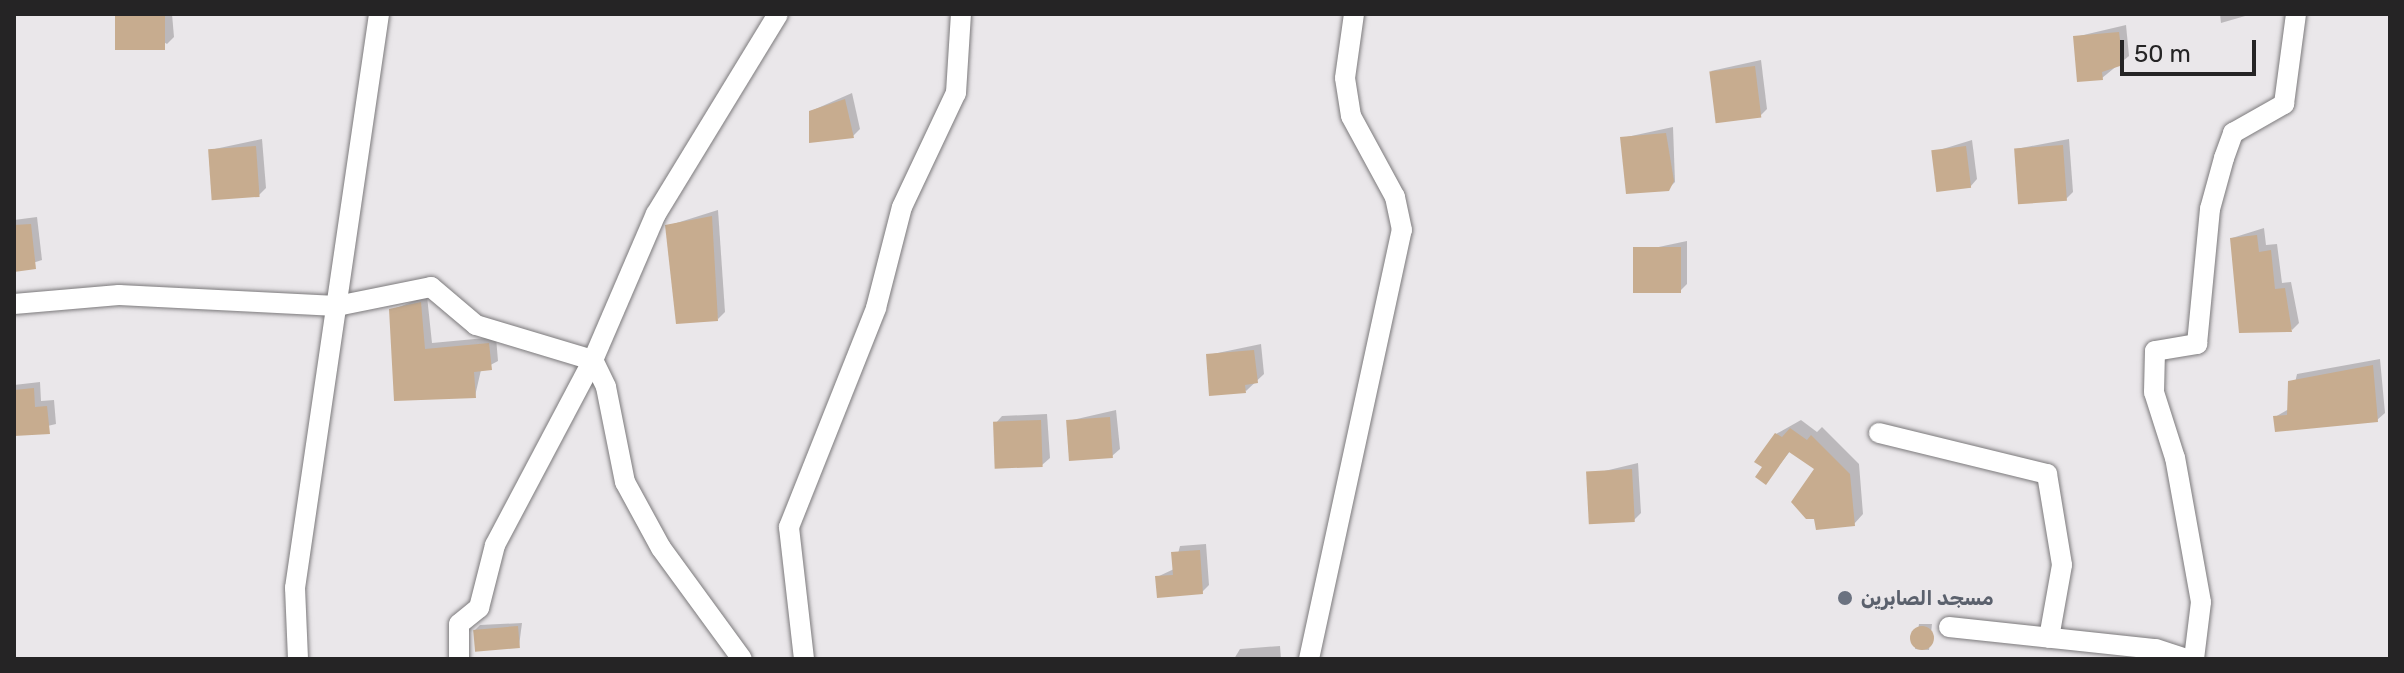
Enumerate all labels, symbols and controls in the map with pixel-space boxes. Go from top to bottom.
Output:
scale bar [2124,24,2260,74]
text: 50 m [2134,40,2191,68]
place label: مسجد الصابرين [1861,586,1994,610]
marker: مسجد الصابرين [1836,589,1854,607]

